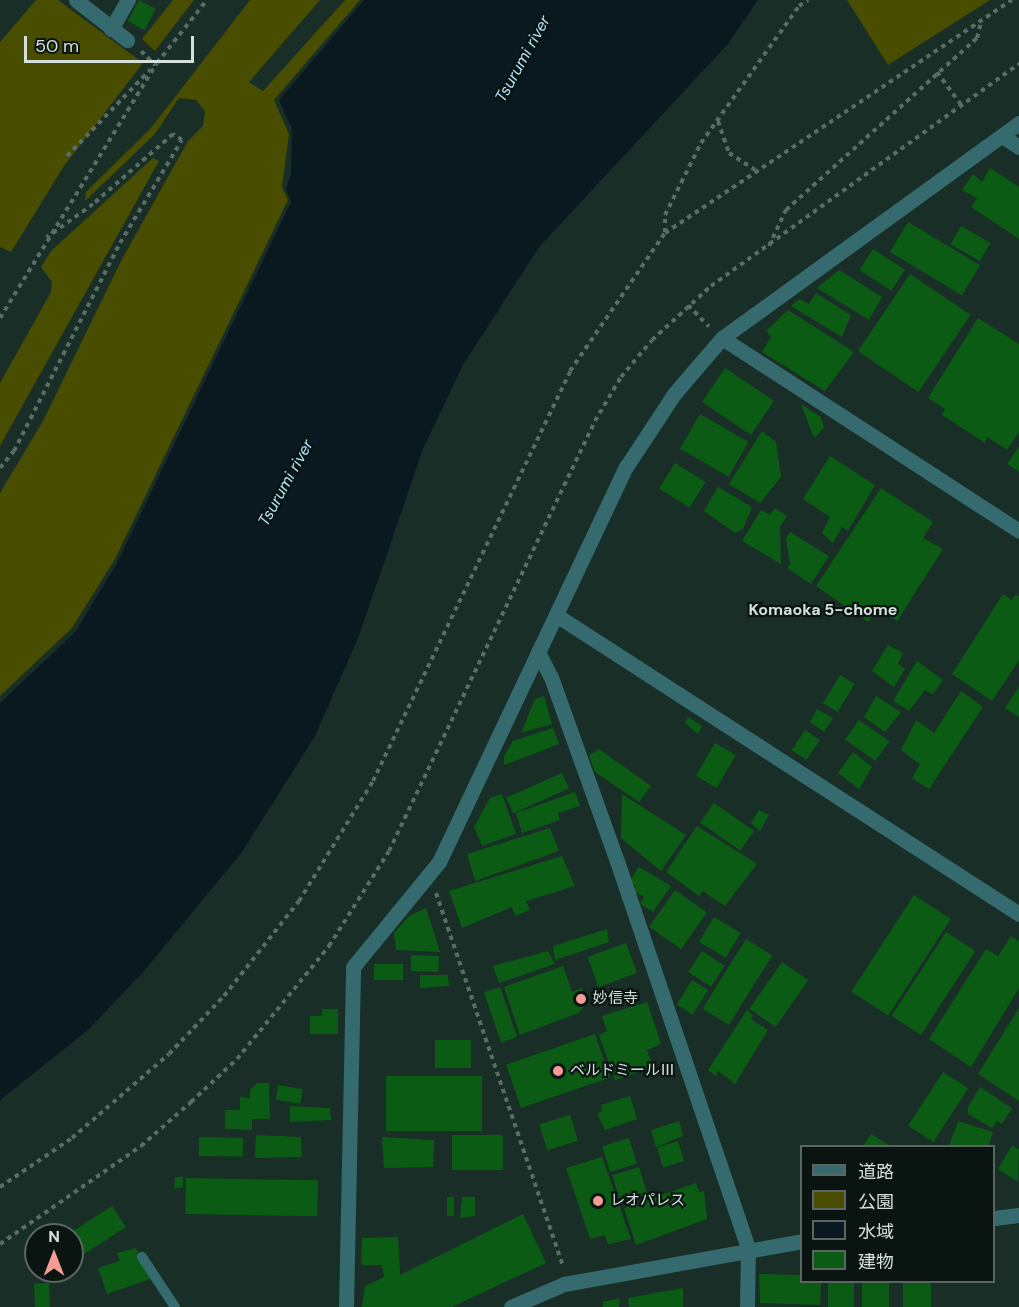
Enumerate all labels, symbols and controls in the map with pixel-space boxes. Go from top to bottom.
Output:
water label: Tsurumi river [491,12,555,106]
scale bar [27,24,196,62]
text: 50 m [35,34,79,58]
water label: Tsurumi river [254,436,318,530]
district label: Komaoka 5-chome [748,600,898,620]
place label: 妙信寺 [593,990,638,1008]
marker: 妙信寺 [574,992,588,1006]
place label: ベルドミールⅢ [570,1062,675,1080]
marker: ベルドミールⅢ [551,1064,565,1078]
legend [800,1145,995,1283]
text: 道路 [858,1160,894,1184]
text: 公園 [858,1190,894,1214]
place label: レオパレス [610,1192,685,1210]
marker: レオパレス [591,1194,605,1208]
text: 水域 [858,1220,894,1244]
north arrow [24,1223,84,1283]
text: N [48,1226,60,1247]
text: 建物 [858,1250,894,1274]

